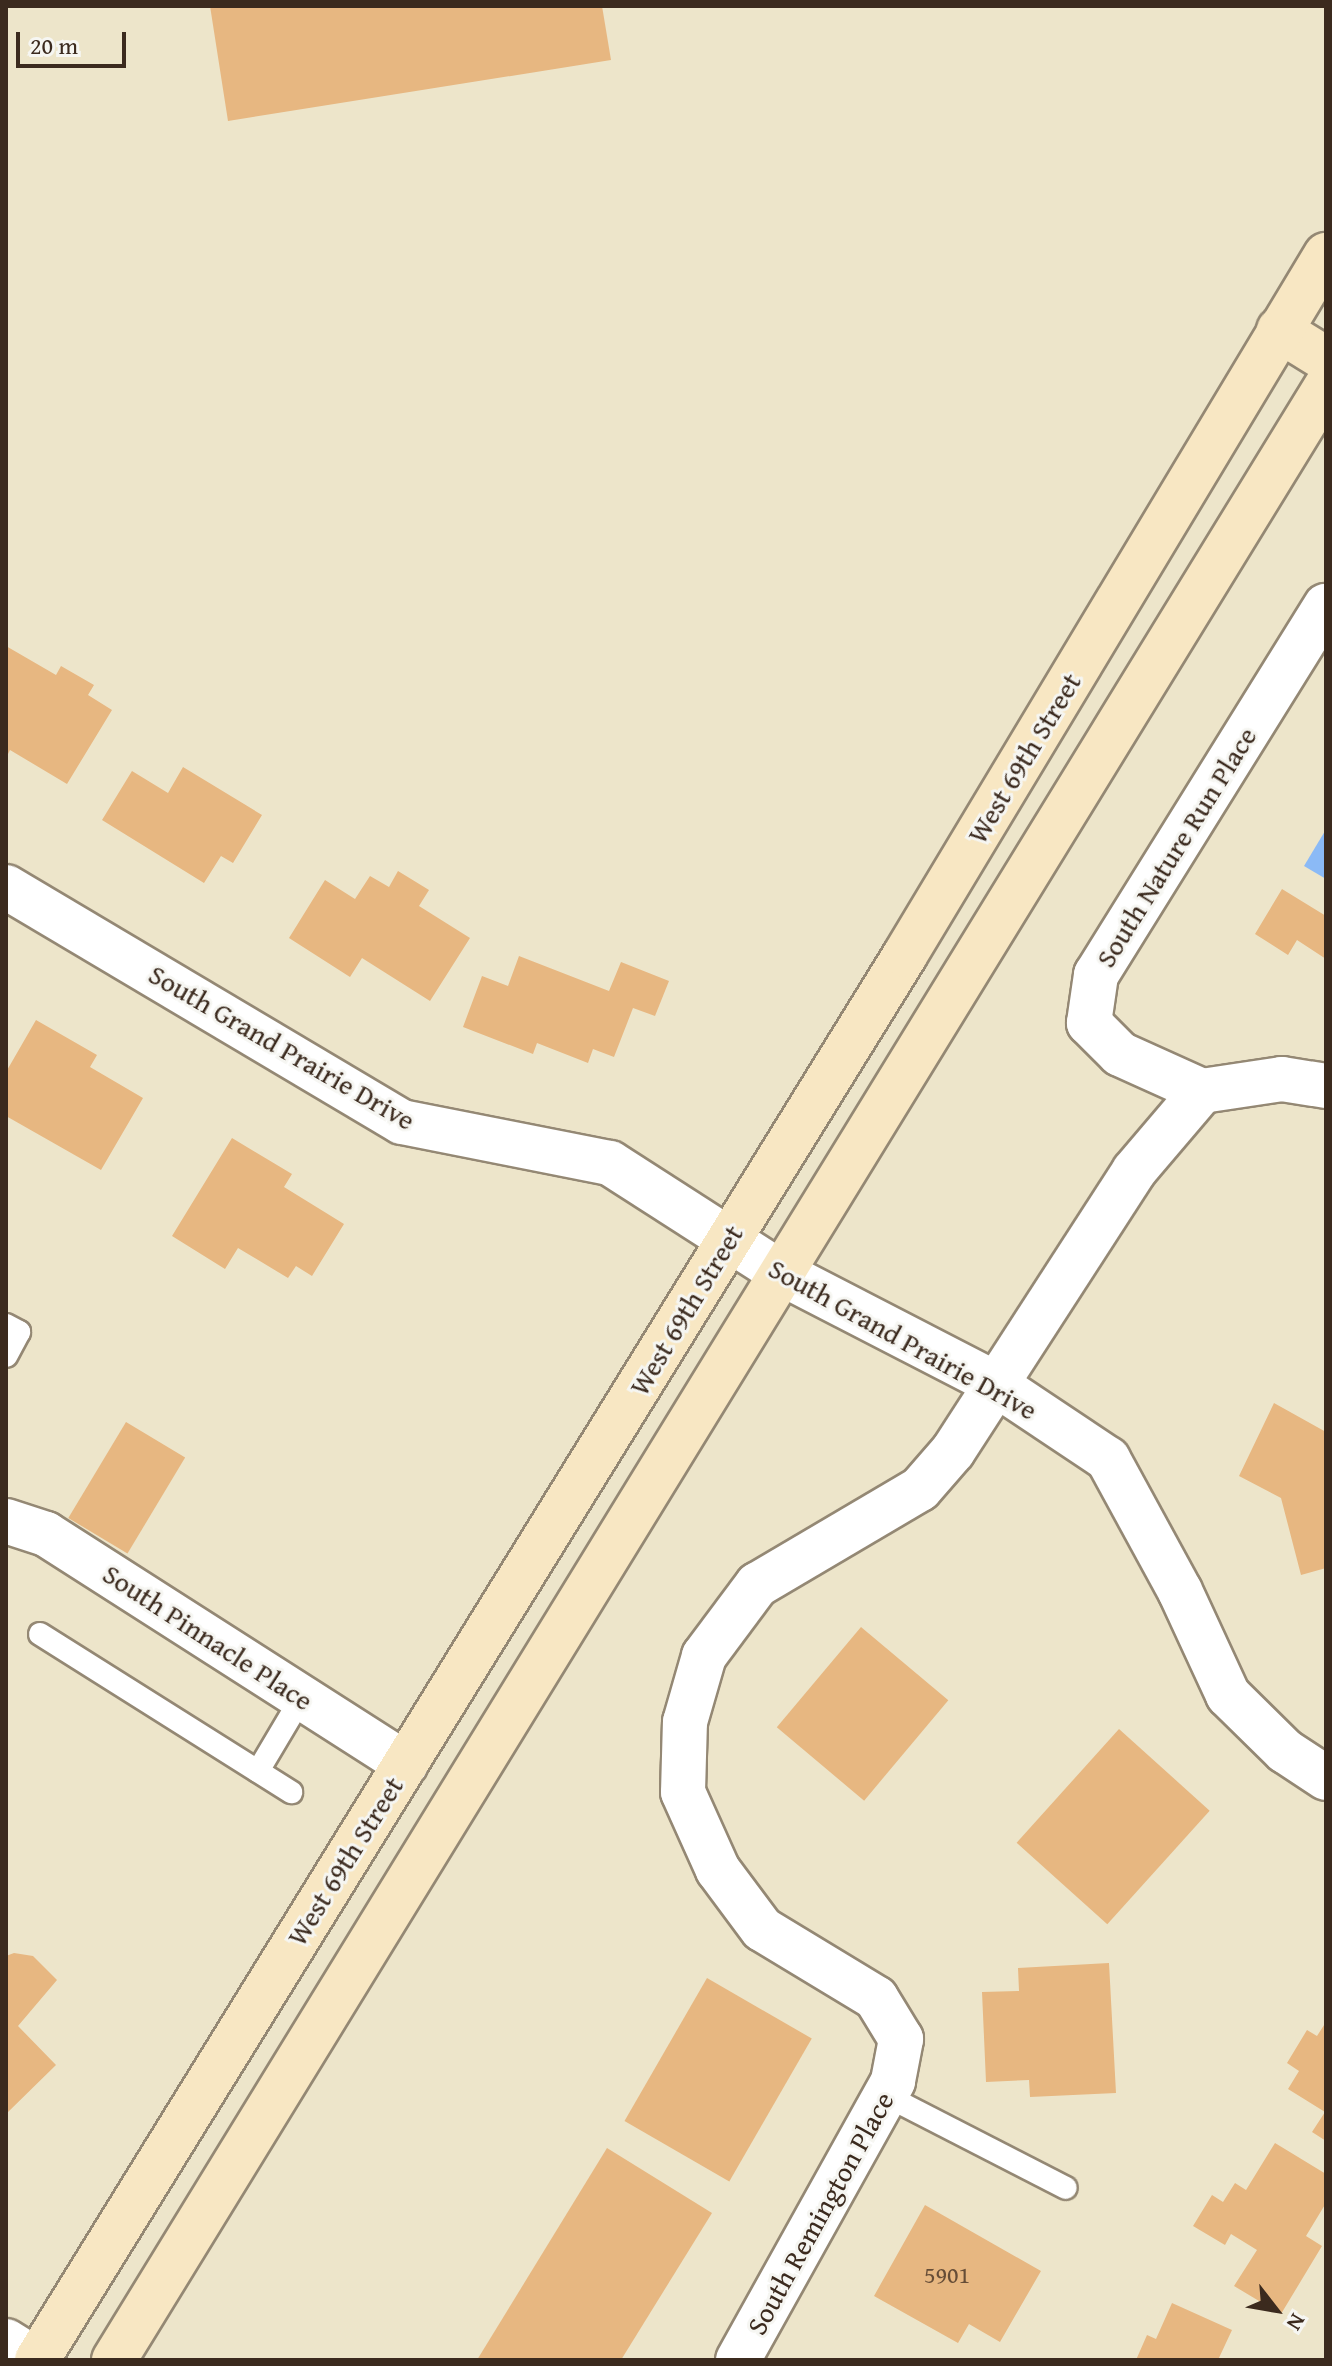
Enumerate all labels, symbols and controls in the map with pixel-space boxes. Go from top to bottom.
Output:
scale bar [20,16,130,66]
text: 20 m [30,28,78,63]
street label: West 69th Street [960,667,1088,849]
street label: South Nature Run Place [1088,721,1264,973]
street label: South Grand Prairie Drive [143,957,421,1137]
street label: West 69th Street [622,1219,750,1401]
street label: South Grand Prairie Drive [763,1251,1043,1427]
street label: South Pinnacle Place [97,1557,319,1717]
street label: West 69th Street [280,1770,410,1952]
street label: South Remington Place [739,2086,901,2340]
house number: 5901 [924,2261,970,2289]
north arrow [1236,2270,1316,2350]
text: N [1279,2308,1314,2337]

